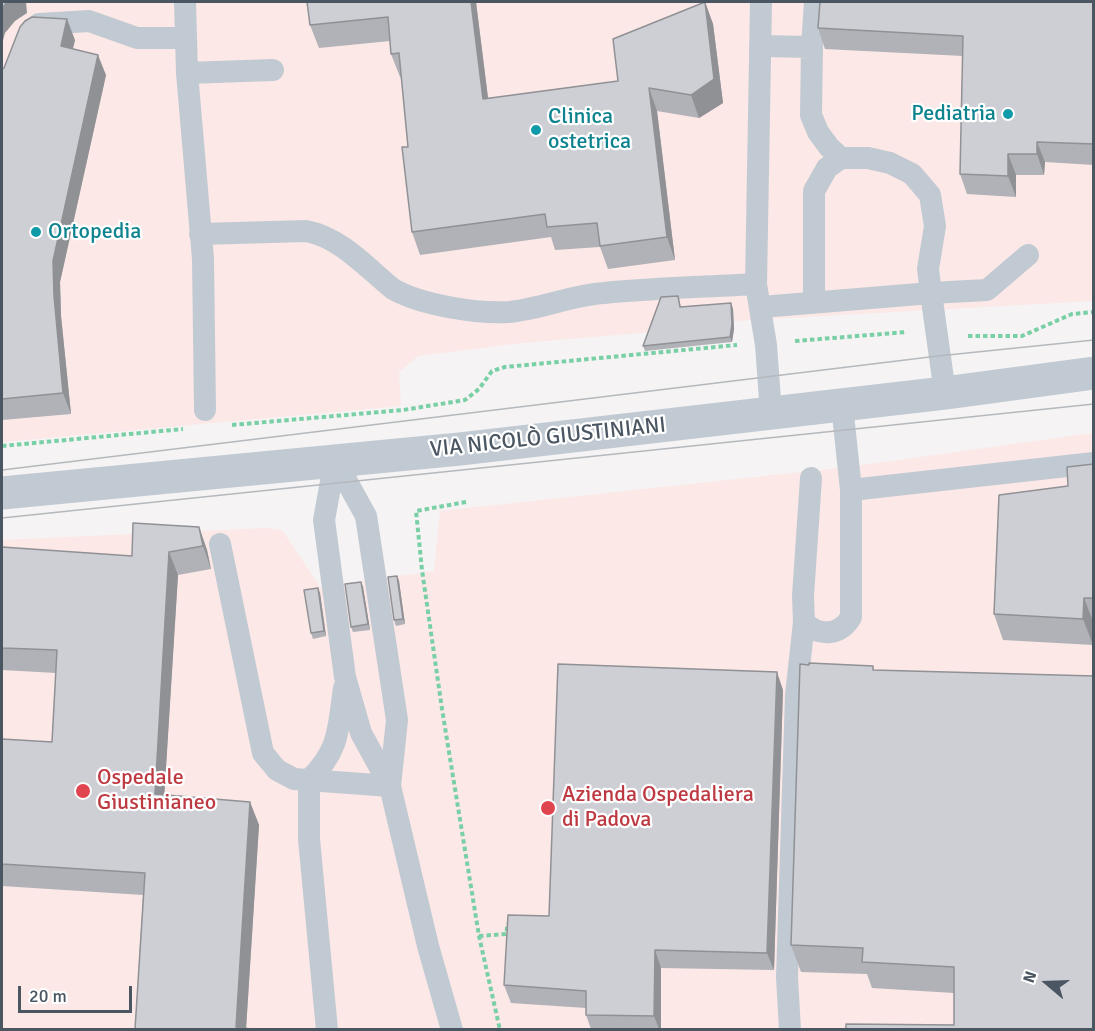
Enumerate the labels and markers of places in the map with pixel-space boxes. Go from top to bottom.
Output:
place label: Pediatria [911,101,996,127]
place label: Clinica ostetrica [548,104,631,156]
marker: Pediatria [1001,107,1015,121]
marker: Clinica ostetrica [529,123,543,137]
place label: Ortopedia [48,219,141,245]
marker: Ortopedia [29,225,43,239]
place label: Ospedale Giustinianeo [97,765,216,816]
marker: Ospedale Giustinianeo [74,782,92,800]
place label: Azienda Ospedaliera di Padova [562,782,754,834]
marker: Azienda Ospedaliera di Padova [539,799,557,817]

